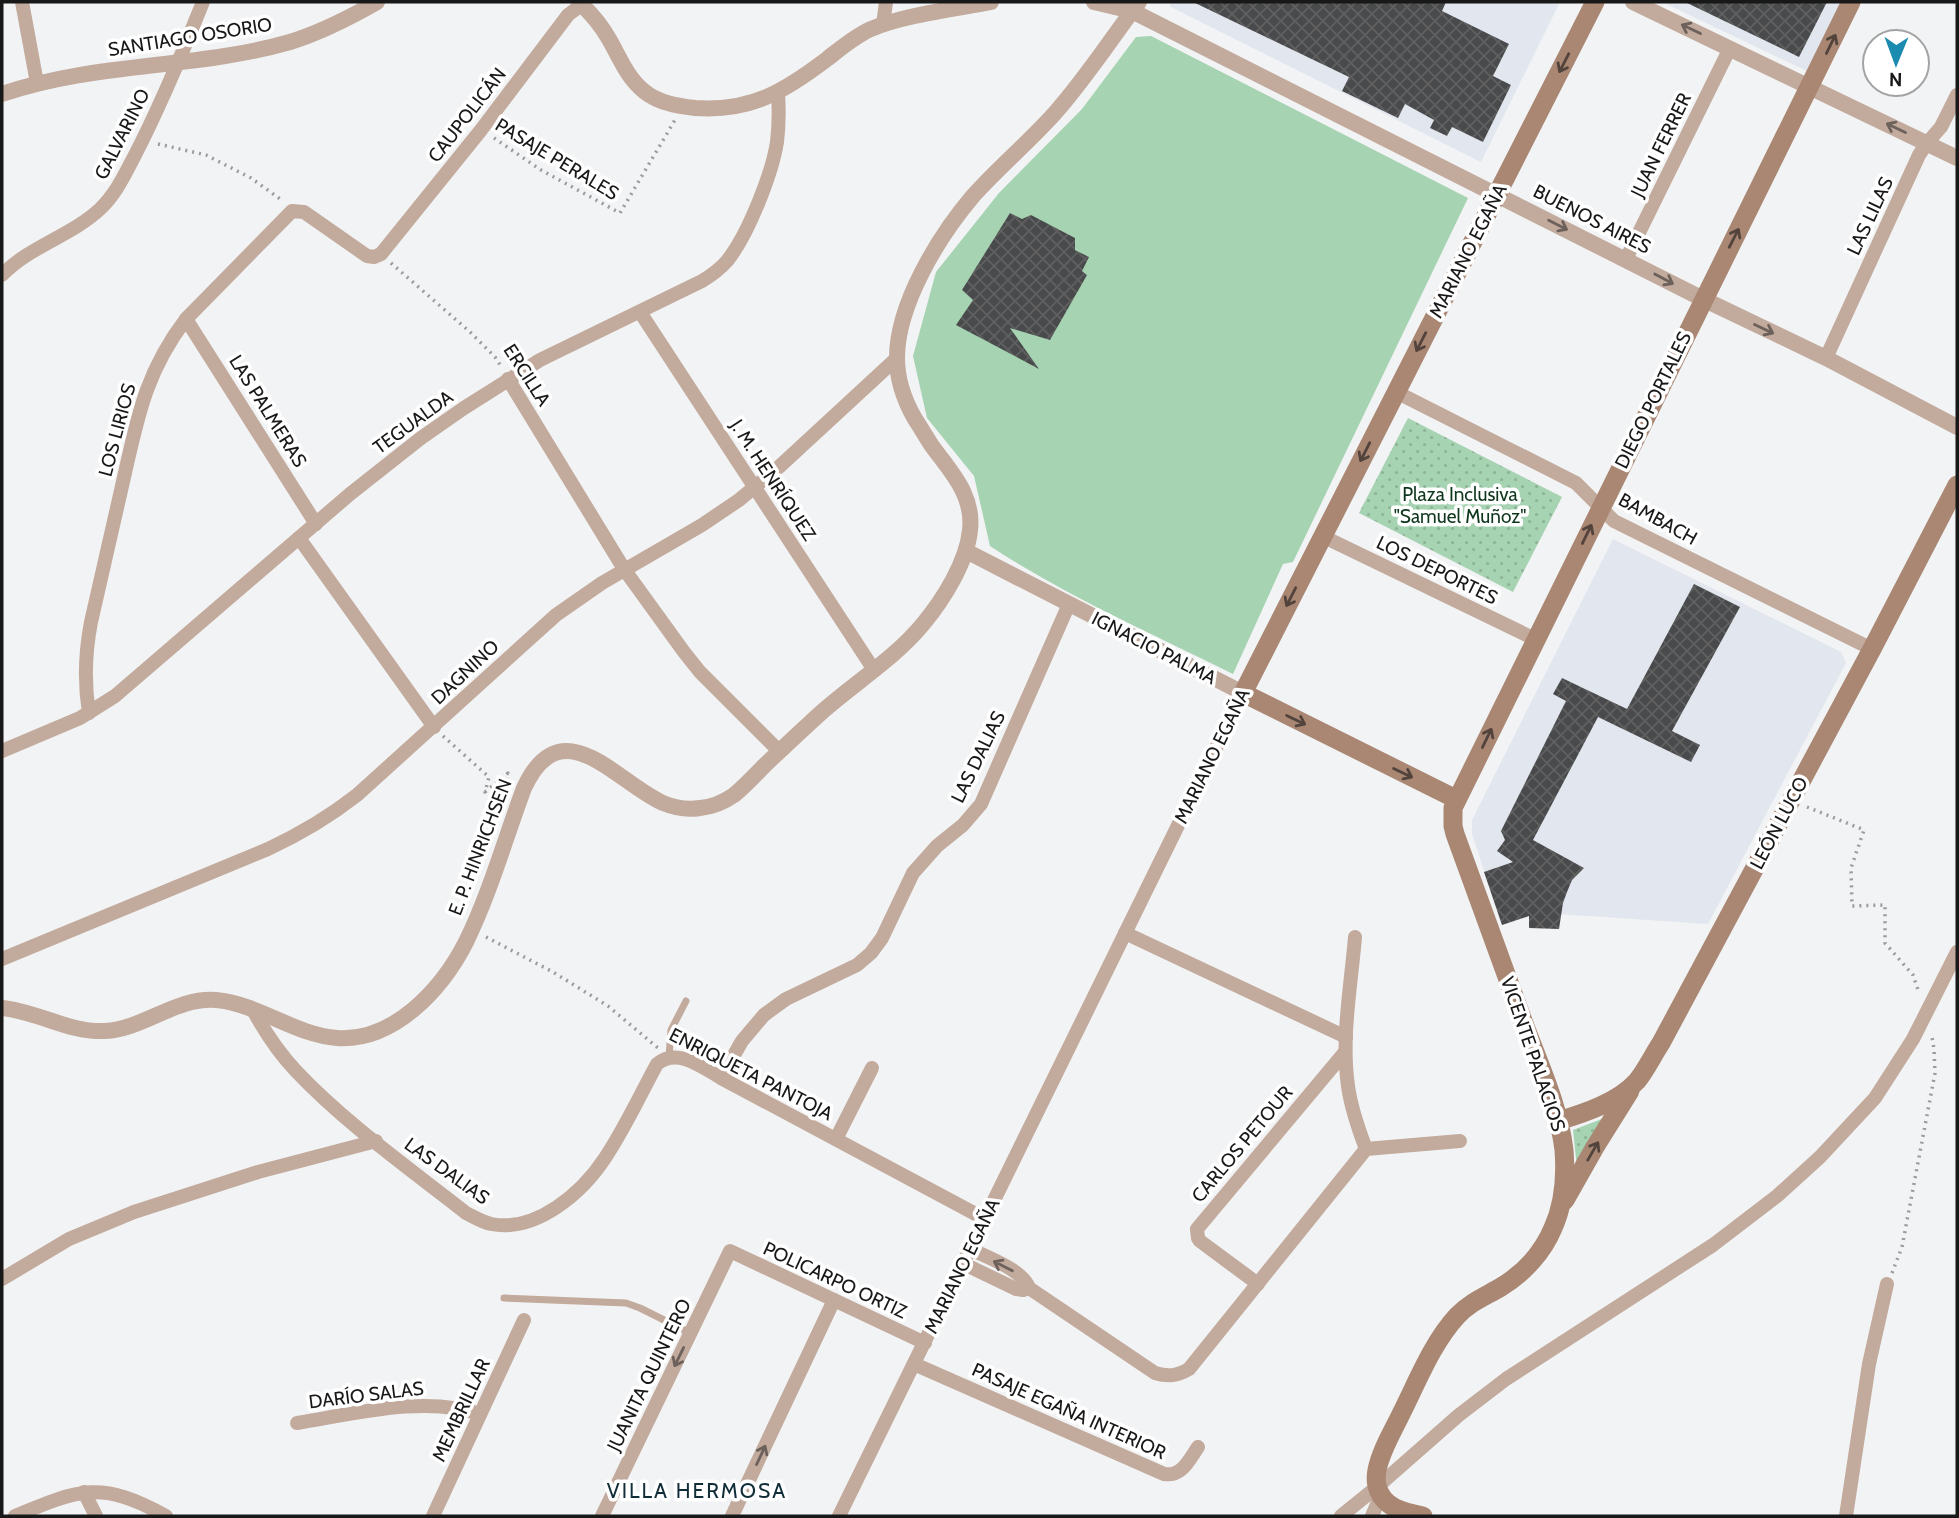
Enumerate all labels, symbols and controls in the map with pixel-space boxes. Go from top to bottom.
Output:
street label: SANTIAGO OSORIO [106,13,274,61]
one-way arrow [1681,22,1702,36]
north arrow [1861,28,1931,98]
one-way arrow [1824,34,1838,55]
one-way arrow [1556,52,1570,72]
street label: CAUPOLICÁN [422,63,511,167]
text: N [1889,68,1903,91]
street label: GALVARINO [89,85,155,183]
street label: JUAN FERRER [1625,89,1696,202]
street label: PASAJE PERALES [491,113,623,205]
one-way arrow [1886,121,1907,134]
street label: LAS LILAS [1842,173,1898,259]
street label: MARIANO EGAÑA [1423,179,1512,322]
street label: BUENOS AIRES [1529,180,1655,258]
one-way arrow [1547,219,1568,233]
one-way arrow [1727,228,1741,249]
one-way arrow [1653,273,1674,286]
one-way arrow [1754,323,1775,336]
street label: DIEGO PORTALES [1610,328,1696,472]
one-way arrow [1414,331,1428,352]
street label: ERCILLA [498,340,556,411]
street label: LAS PALMERAS [224,351,312,471]
street label: LOS LIRIOS [94,381,140,479]
street label: TEGUALDA [369,385,458,459]
street label: J. M. HENRÍQUEZ [725,414,822,545]
one-way arrow [1357,442,1371,462]
park label: Plaza Inclusiva "Samuel Muñoz" [1394,483,1526,528]
street label: BAMBACH [1615,488,1701,550]
one-way arrow [1581,524,1595,545]
street label: LOS DEPORTES [1373,531,1501,609]
one-way arrow [1284,586,1298,607]
street label: IGNACIO PALMA [1088,607,1220,689]
street label: DAGNINO [426,635,504,709]
street label: MARIANO EGAÑA [1168,684,1255,827]
street label: LAS DALIAS [946,707,1010,807]
one-way arrow [1285,713,1306,727]
one-way arrow [1480,728,1494,749]
one-way arrow [1392,766,1413,780]
street label: LEÓN LUCO [1744,772,1813,873]
street label: E. P. HINRICHSEN [443,775,517,919]
street label: VICENTE PALACIOS [1496,974,1570,1134]
street label: ENRIQUETA PANTOJA [665,1023,837,1125]
street label: CARLOS PETOUR [1187,1081,1298,1207]
street label: LAS DALIAS [400,1133,494,1209]
one-way arrow [1586,1142,1600,1162]
street label: MARIANO EGAÑA [918,1194,1005,1337]
street label: POLICARPO ORTIZ [760,1237,911,1324]
one-way arrow [993,1258,1014,1272]
street label: JUANITA QUINTERO [602,1295,696,1456]
one-way arrow [672,1346,685,1367]
street label: MEMBRILLAR [427,1354,495,1465]
street label: PASAJE EGAÑA INTERIOR [969,1357,1170,1464]
street label: DARÍO SALAS [307,1376,425,1413]
one-way arrow [755,1445,769,1466]
district label: VILLA HERMOSA [607,1478,787,1503]

